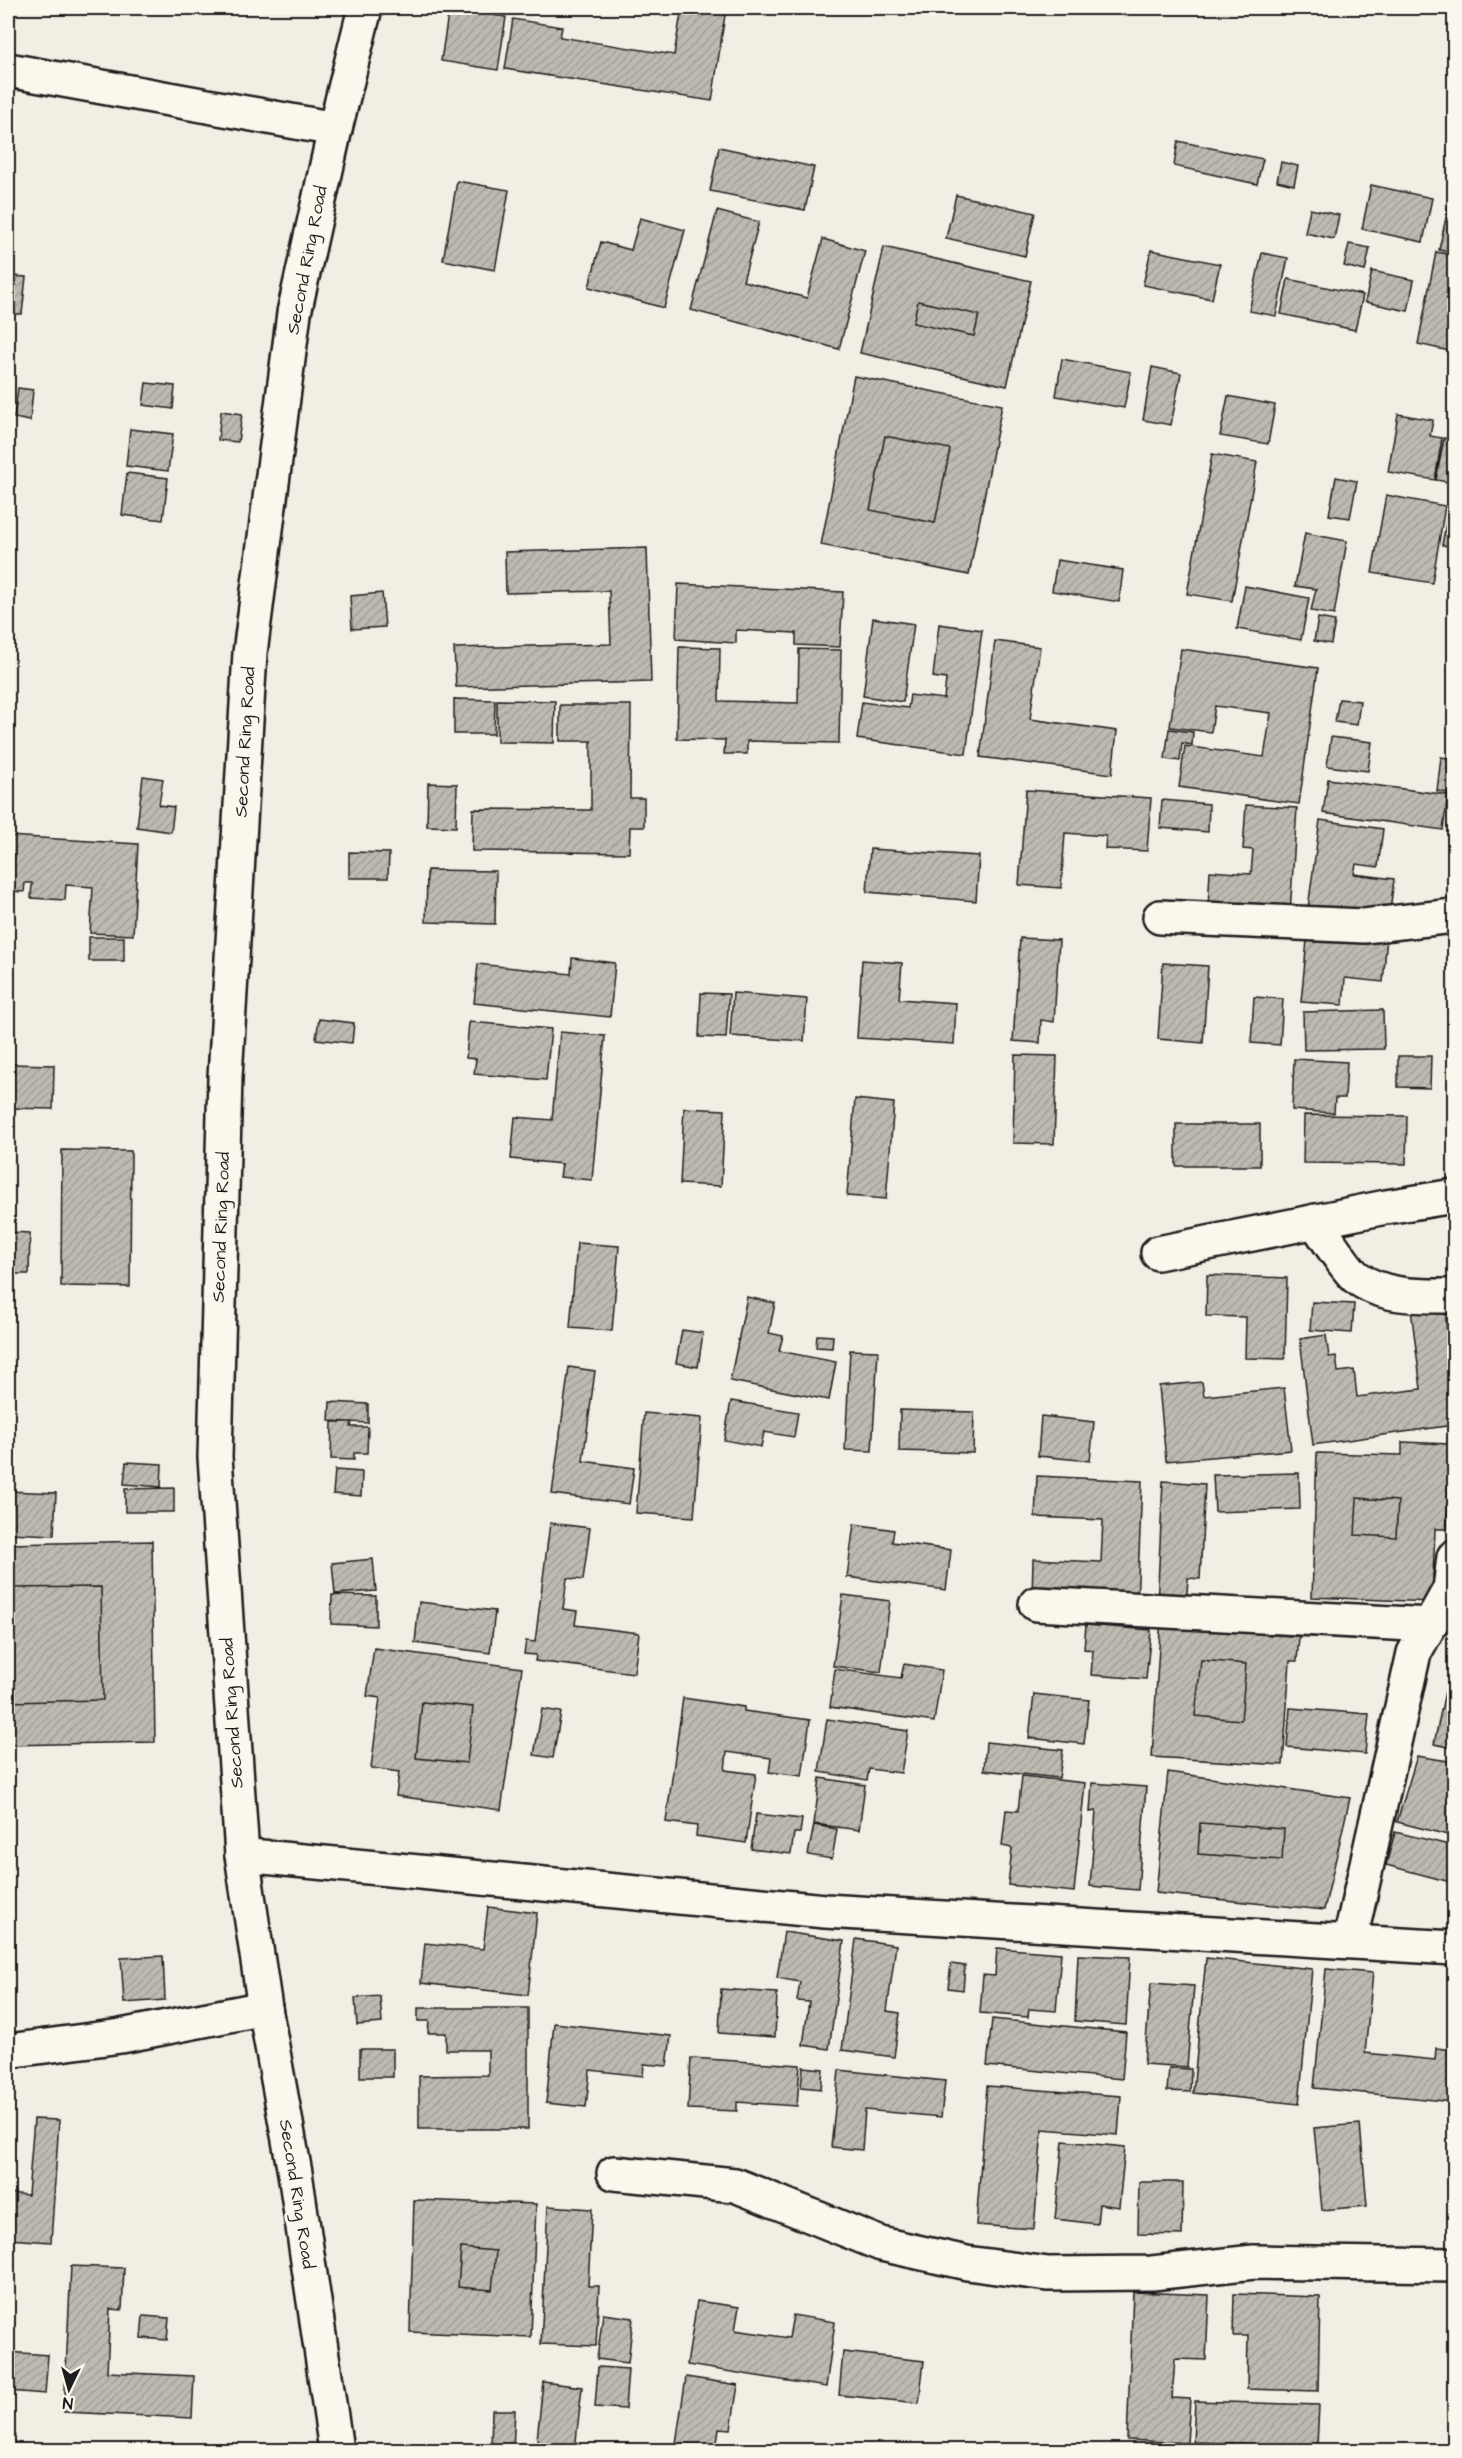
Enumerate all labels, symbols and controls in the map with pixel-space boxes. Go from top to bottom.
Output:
street label: Second Ring Road [280,184,335,337]
street label: Second Ring Road [229,666,262,818]
street label: Second Ring Road [206,1151,237,1303]
street label: Second Ring Road [214,1637,251,1789]
street label: Second Ring Road [272,2118,321,2271]
north arrow [39,2359,99,2419]
text: N [62,2392,74,2414]

